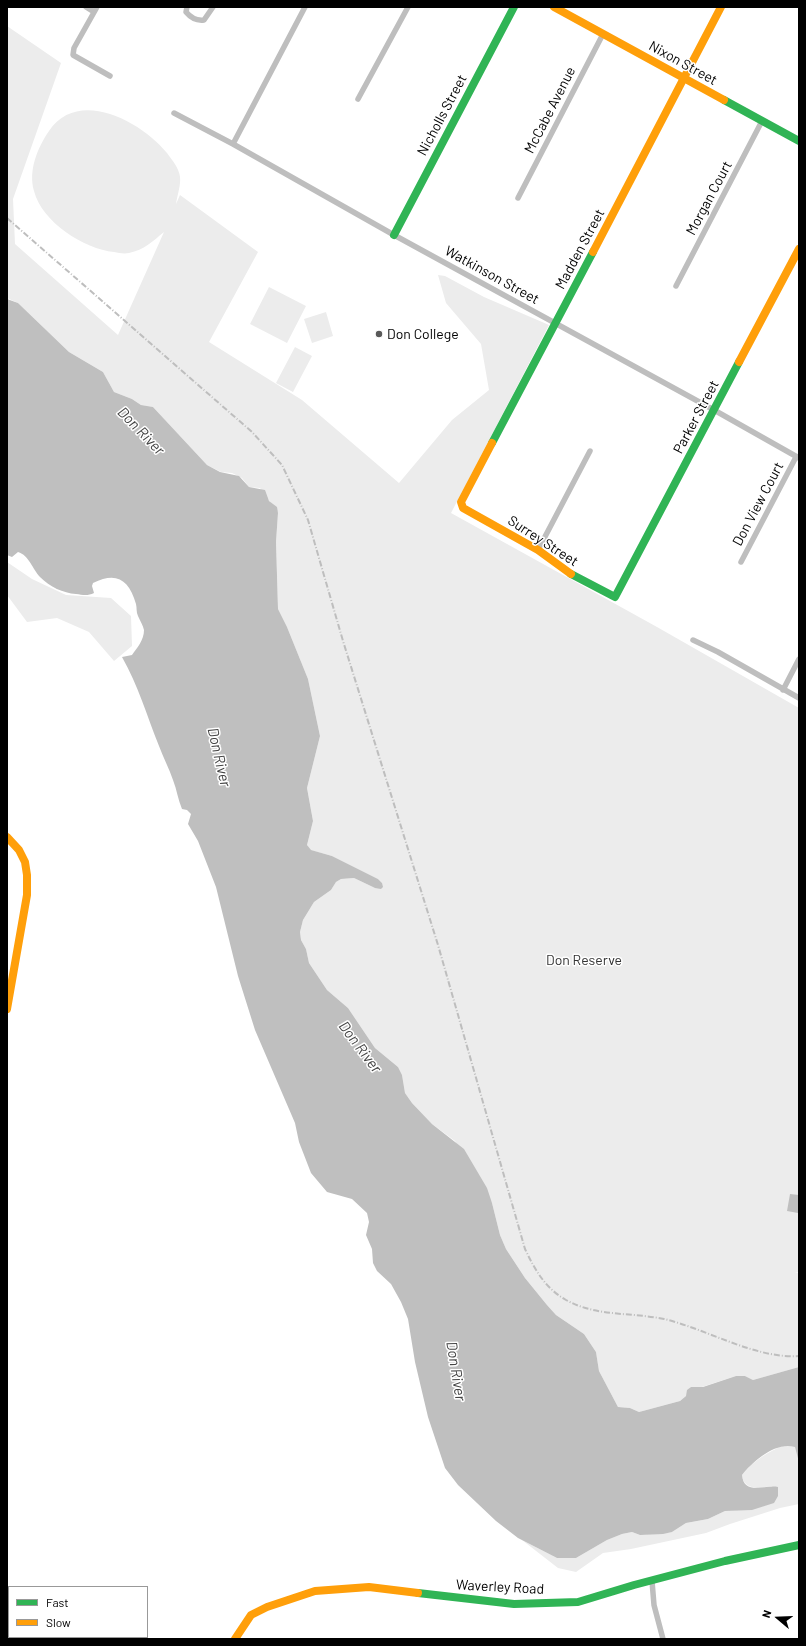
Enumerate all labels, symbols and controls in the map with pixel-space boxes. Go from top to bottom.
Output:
street label: Nixon Street [646,37,720,89]
street label: McCabe Avenue [521,64,579,156]
street label: Nicholls Street [414,72,470,158]
street label: Morgan Court [682,158,736,238]
street label: Madden Street [552,206,608,292]
street label: Watkinson Street [442,242,542,308]
place label: Don College [387,326,459,342]
marker: Don College [374,329,384,339]
street label: Parker Street [670,377,722,457]
water label: Don River [114,403,168,459]
street label: Don View Court [729,459,787,549]
street label: Surrey Street [505,512,581,570]
water label: Don River [203,726,235,788]
park label: Don Reserve [546,952,622,968]
water label: Don River [335,1018,385,1076]
water label: Don River [442,1340,470,1402]
street label: Waverley Road [455,1576,545,1598]
legend [8,1586,148,1638]
text: Fast [46,1595,69,1609]
north arrow [758,1598,798,1638]
text: N [759,1608,774,1620]
text: Slow [46,1615,71,1629]

